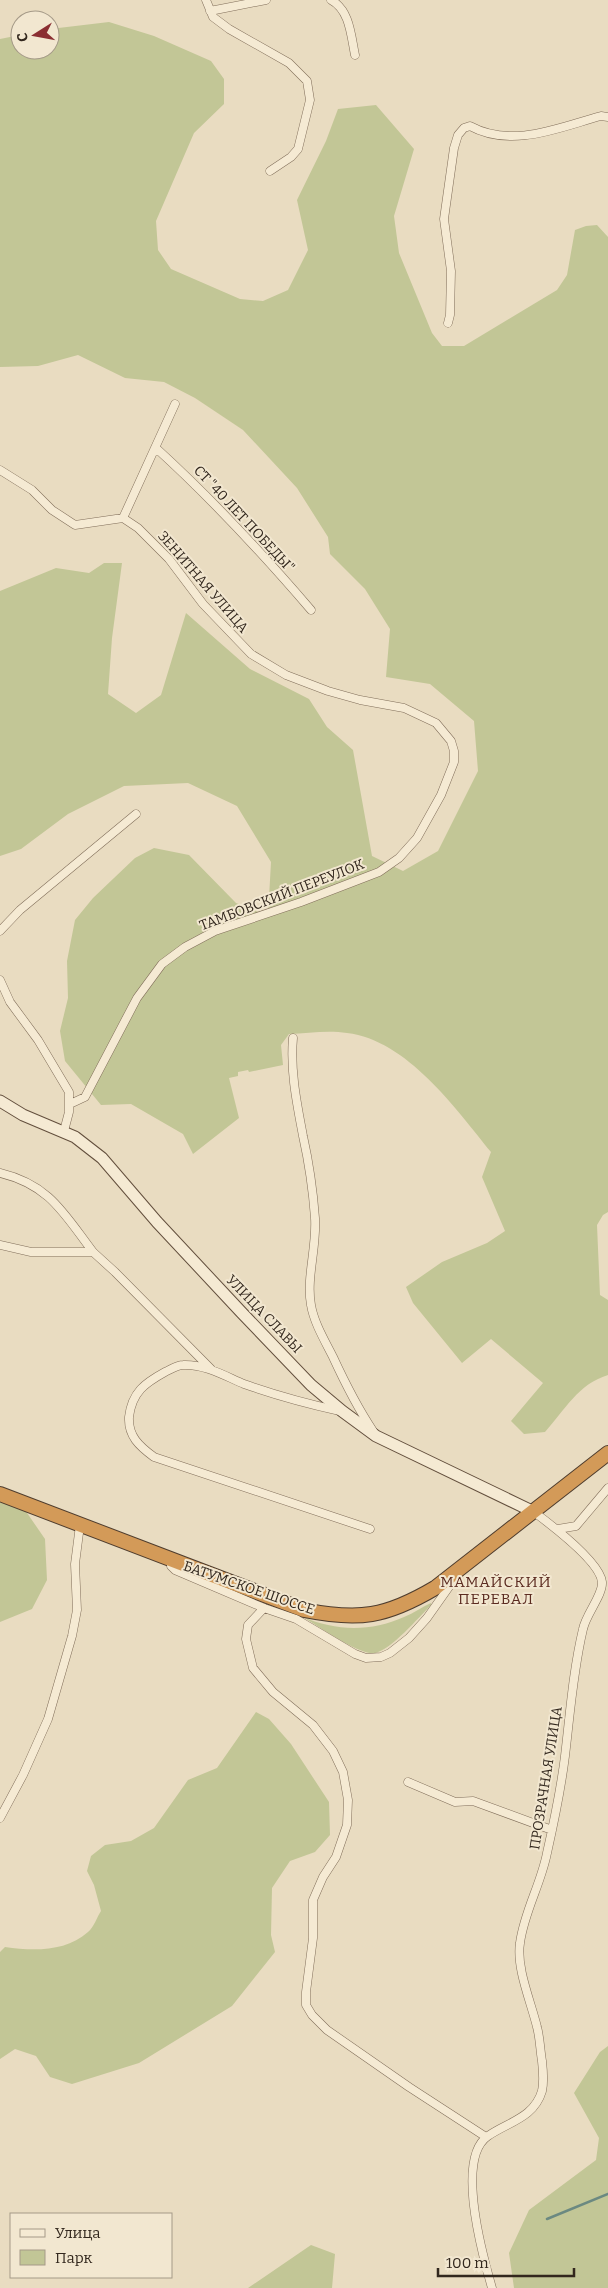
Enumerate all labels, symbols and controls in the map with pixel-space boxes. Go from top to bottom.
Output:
north arrow [10,10,60,60]
text: С [14,31,32,43]
street label: СТ "40 ЛЕТ ПОБЕДЫ" [190,462,298,576]
street label: ЗЕНИТНАЯ УЛИЦА [154,528,252,636]
street label: ТАМБОВСКИЙ ПЕРЕУЛОК [197,855,367,934]
street label: УЛИЦА СЛАВЫ [223,1271,305,1357]
street label: БАТУМСКОЕ ШОССЕ [181,1558,317,1618]
district label: МАМАЙСКИЙ ПЕРЕВАЛ [440,1573,552,1608]
street label: ПРОЗРАЧНАЯ УЛИЦА [526,1705,566,1851]
legend [10,2213,172,2278]
text: Улица [55,2224,101,2242]
scale bar [438,2246,574,2278]
text: Парк [55,2249,93,2267]
text: 100 m [446,2254,489,2272]

